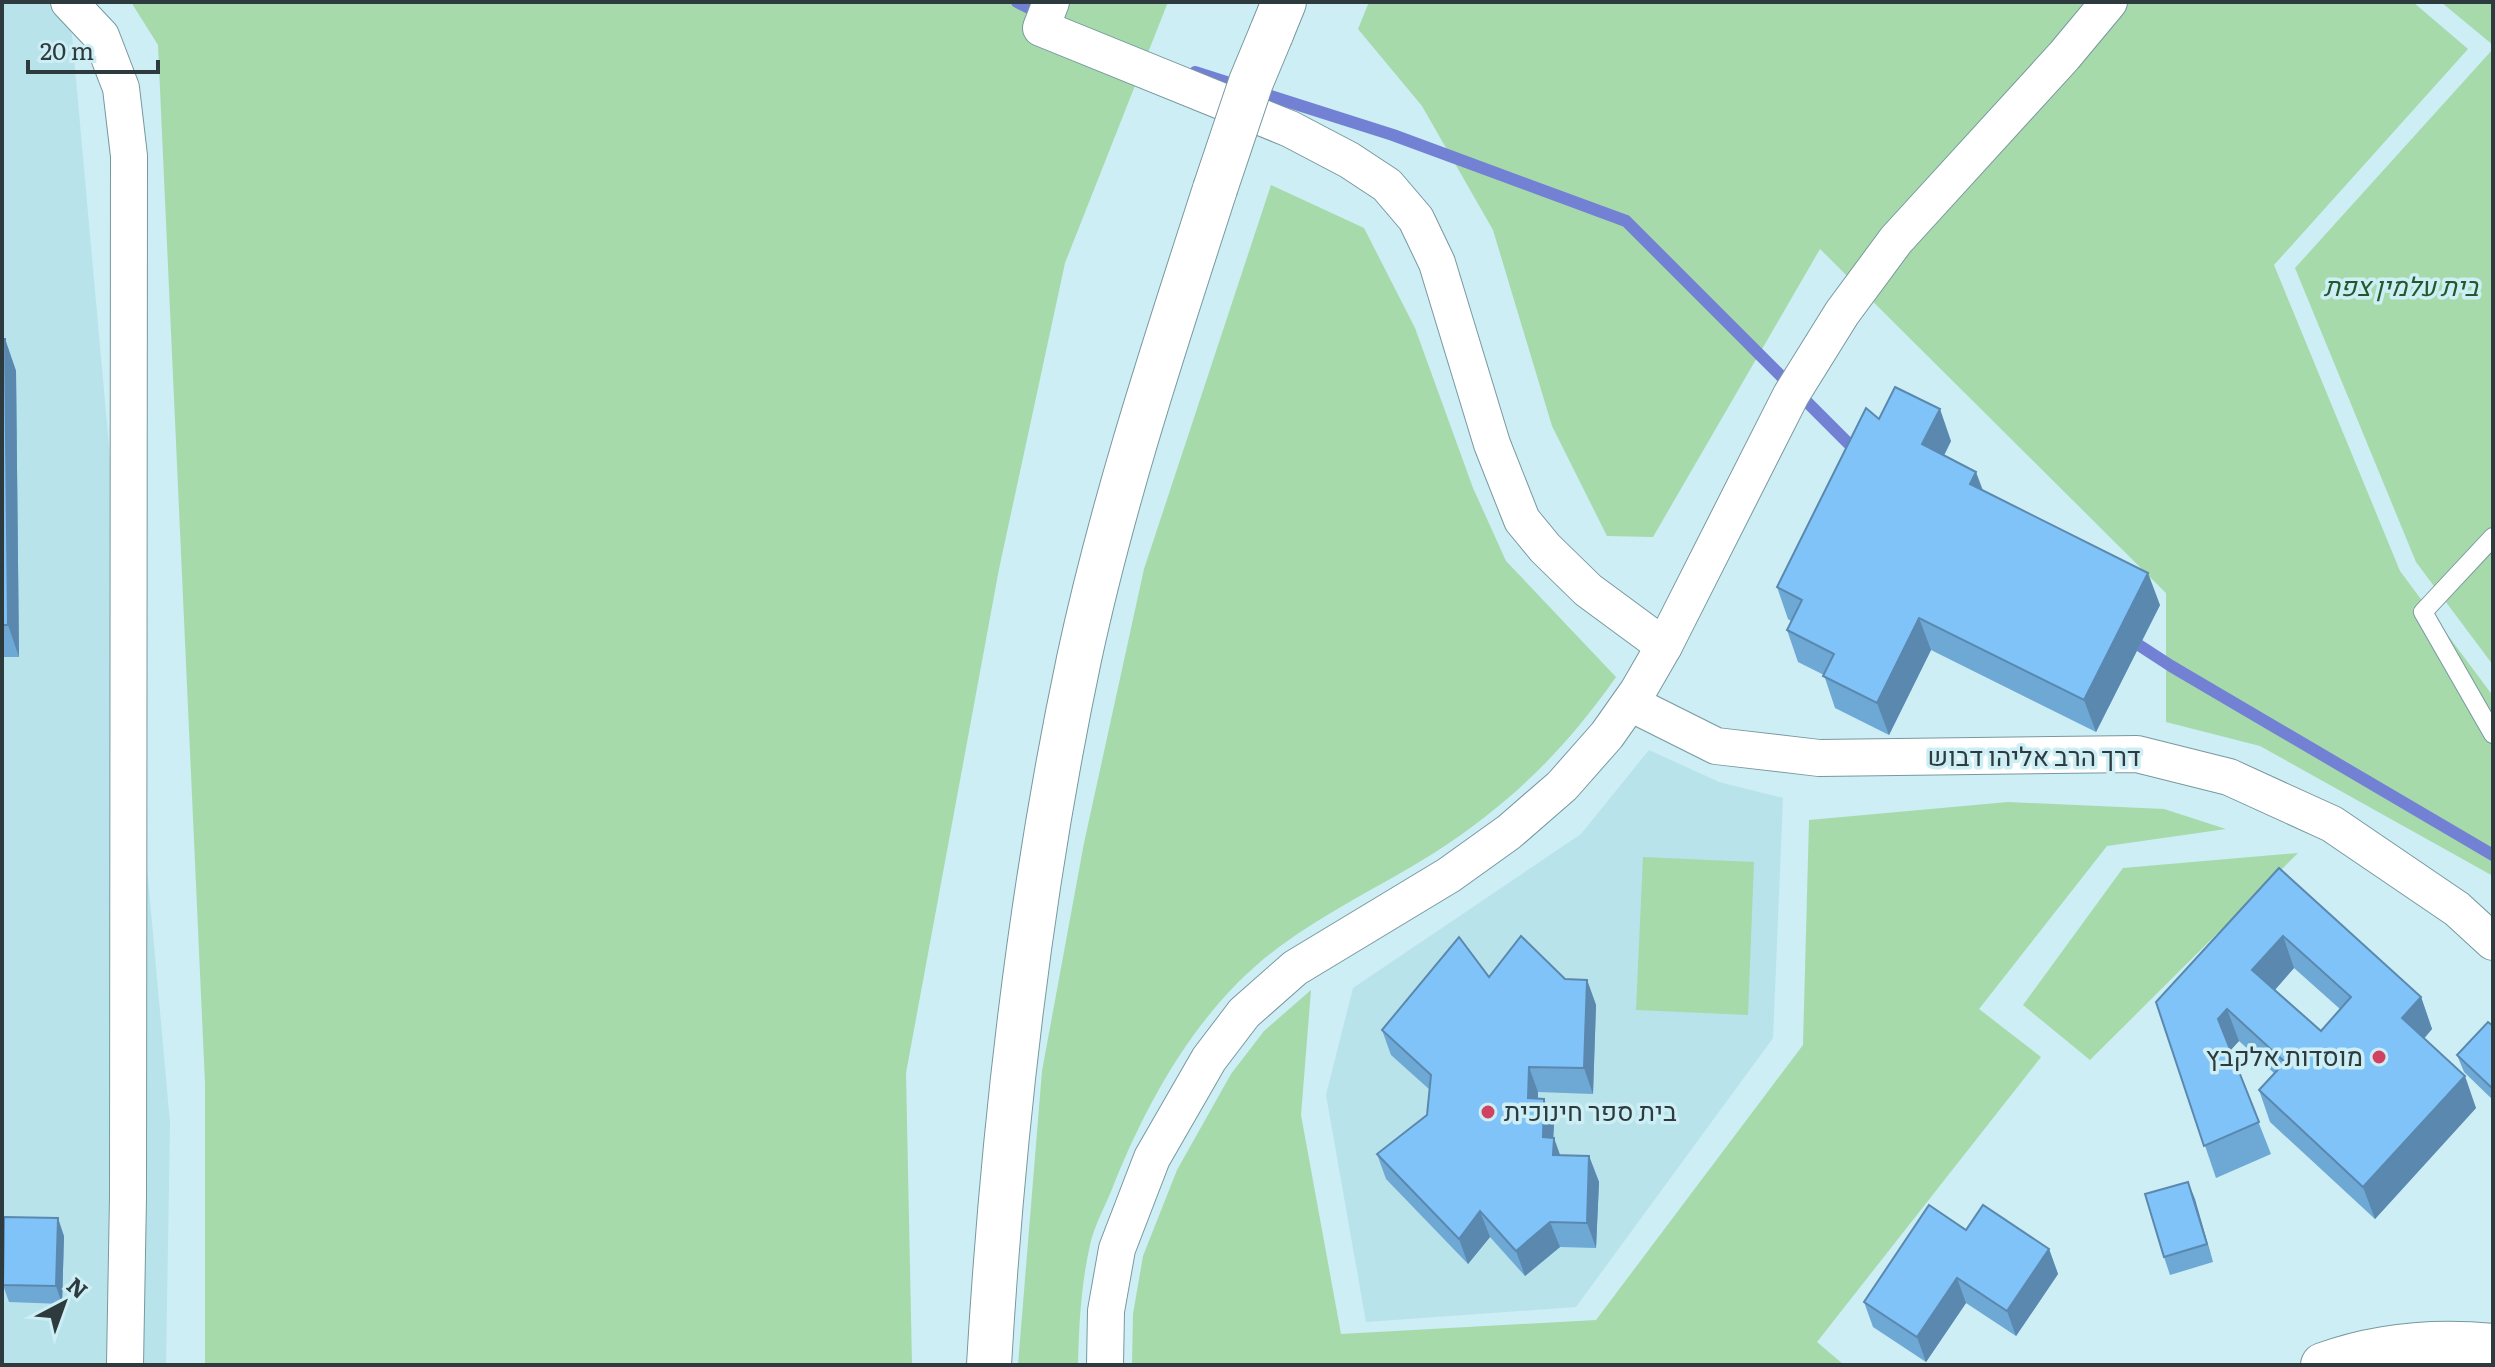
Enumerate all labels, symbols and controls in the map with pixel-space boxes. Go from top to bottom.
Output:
scale bar [28,24,158,74]
text: 20 m [40,32,94,67]
park label: בית עלמין צפת [2324,265,2480,304]
street label: דרך הרב אליהו דבוש [1928,735,2140,774]
place label: מוסדות אלקבץ [2206,1035,2363,1074]
marker: מוסדות אלקבץ [2370,1048,2388,1066]
place label: בית ספר חינוכית [1504,1090,1677,1129]
marker: בית ספר חינוכית [1479,1103,1497,1121]
north arrow [24,1263,104,1343]
text: N [60,1268,96,1305]

